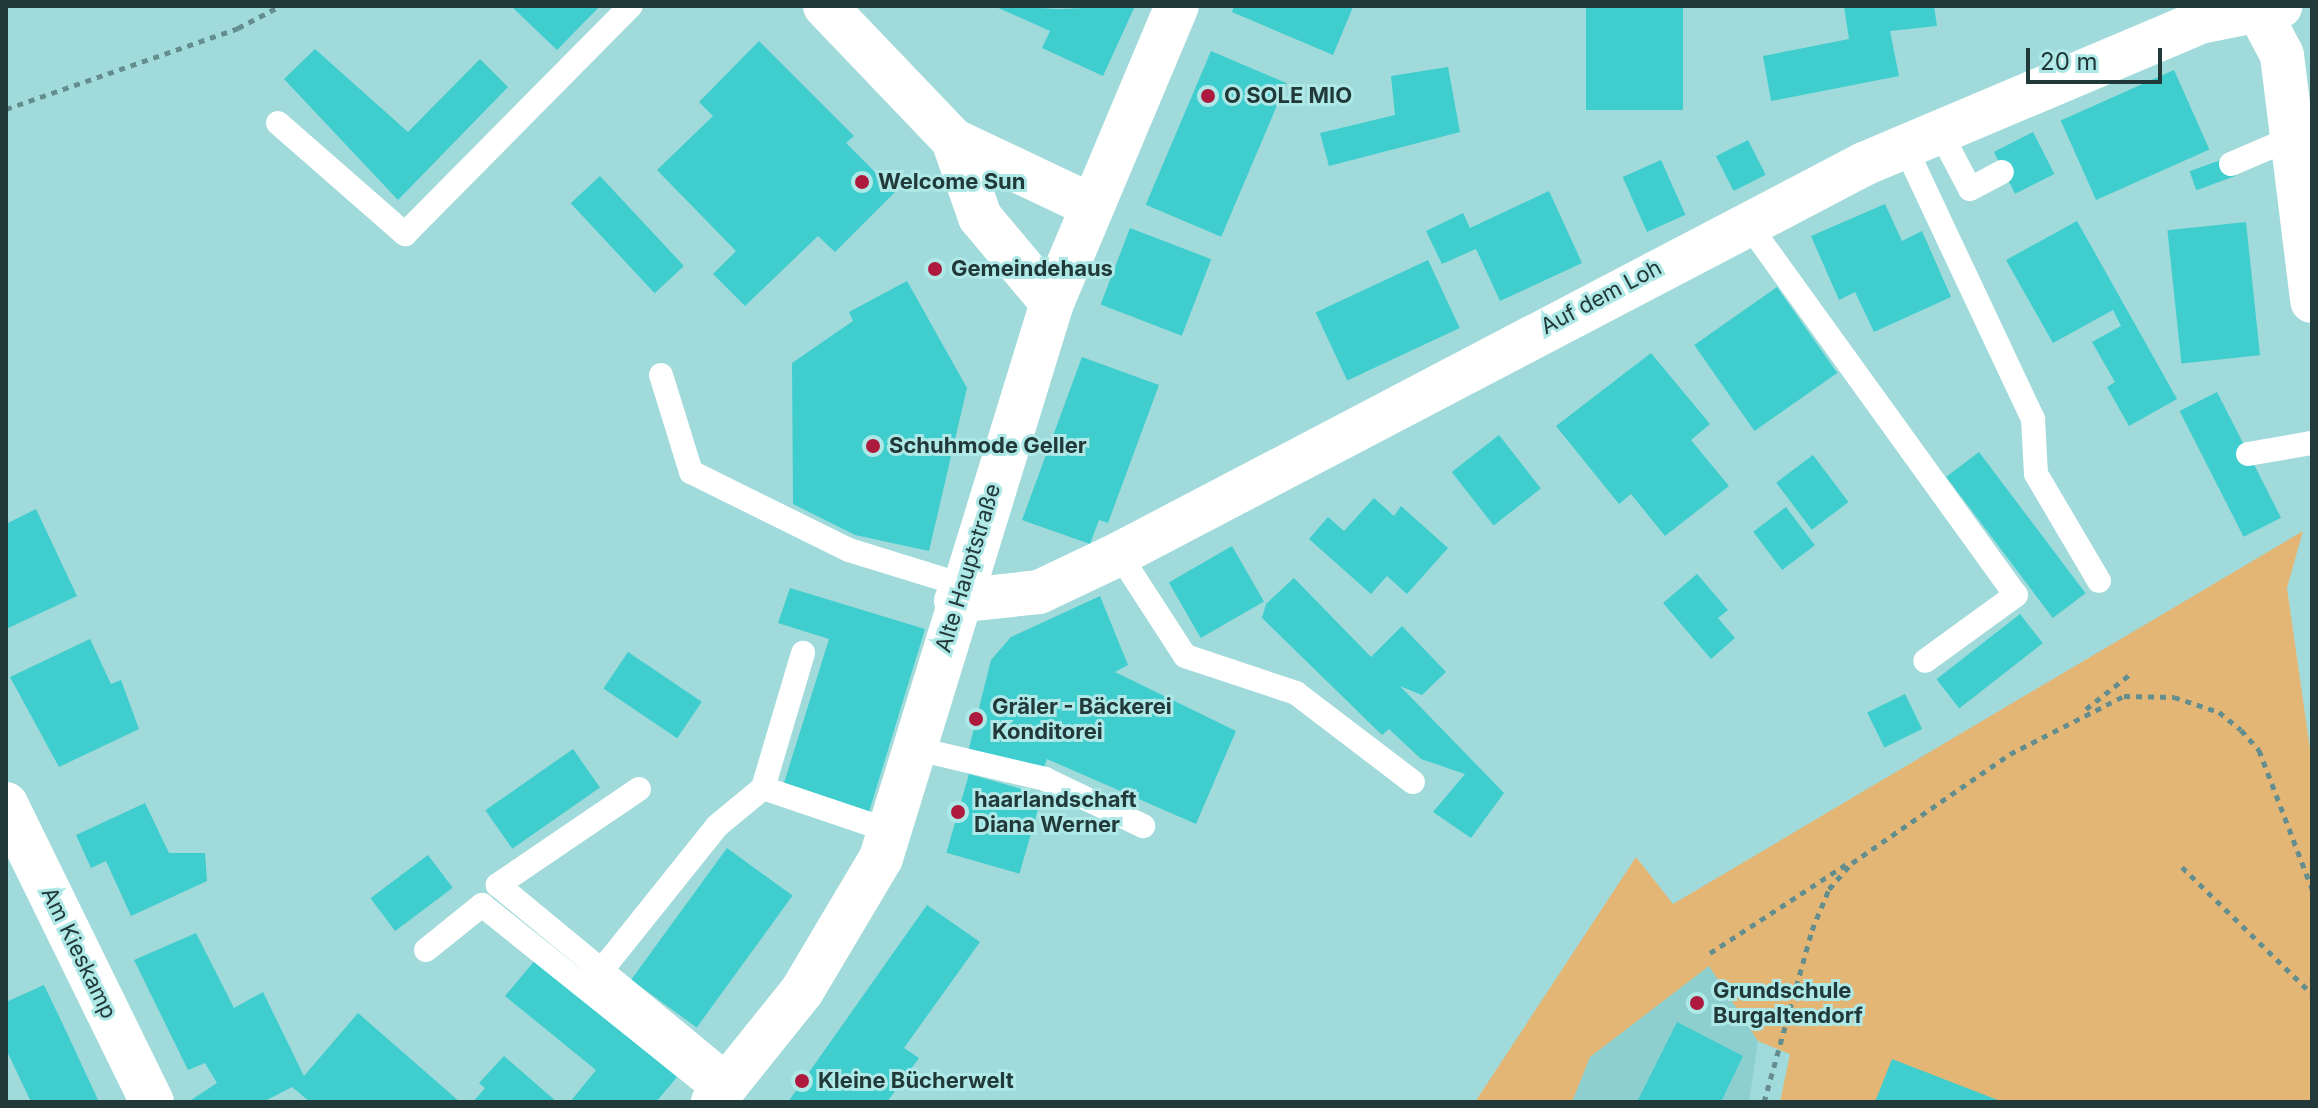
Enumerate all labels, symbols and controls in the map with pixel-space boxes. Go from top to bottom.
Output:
scale bar [2030,32,2166,82]
text: 20 m [2040,47,2098,76]
place label: O SOLE MIO [1224,83,1352,109]
marker: O SOLE MIO [1199,87,1217,105]
place label: Welcome Sun [878,169,1025,195]
marker: Welcome Sun [853,173,871,191]
street label: Auf dem Loh [1536,254,1666,340]
place label: Gemeindehaus [951,256,1113,282]
marker: Gemeindehaus [926,260,944,278]
place label: Schuhmode Geller [889,433,1087,459]
marker: Schuhmode Geller [864,437,882,455]
street label: Alte Hauptstraße [930,481,1006,655]
place label: Gräler - Bäckerei Konditorei [992,693,1172,744]
marker: Gräler - Bäckerei Konditorei [967,710,985,728]
place label: haarlandschaft Diana Werner [974,786,1137,838]
marker: haarlandschaft Diana Werner [949,803,967,821]
street label: Am Kieskamp [36,883,122,1023]
place label: Grundschule Burgaltendorf [1713,977,1863,1028]
marker: Grundschule Burgaltendorf [1688,994,1706,1012]
place label: Kleine Bücherwelt [818,1068,1014,1094]
marker: Kleine Bücherwelt [793,1072,811,1090]

